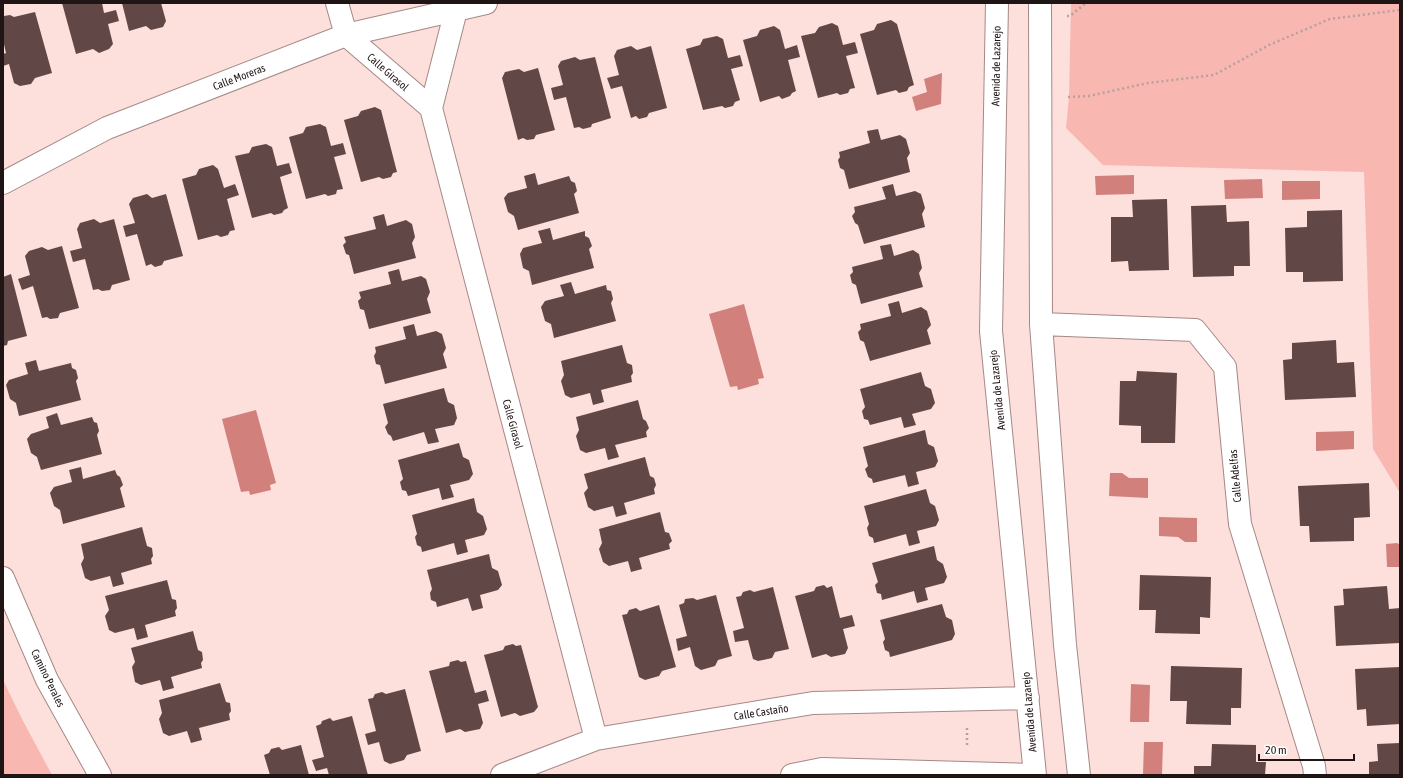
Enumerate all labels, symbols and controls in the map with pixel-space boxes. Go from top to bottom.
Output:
street label: Avenida de Lazarejo [989,26,1003,106]
street label: Calle Girasol [365,51,411,93]
street label: Calle Moreras [211,61,267,92]
street label: Avenida de Lazarejo [987,349,1007,431]
street label: Calle Girasol [501,398,525,450]
street label: Calle Adelfas [1227,449,1243,503]
street label: Camino Perales [29,647,67,709]
street label: Avenida de Lazarejo [1020,671,1038,753]
street label: Calle Castaño [733,702,789,722]
scale bar [1259,736,1354,762]
text: 20 m [1265,743,1287,757]

